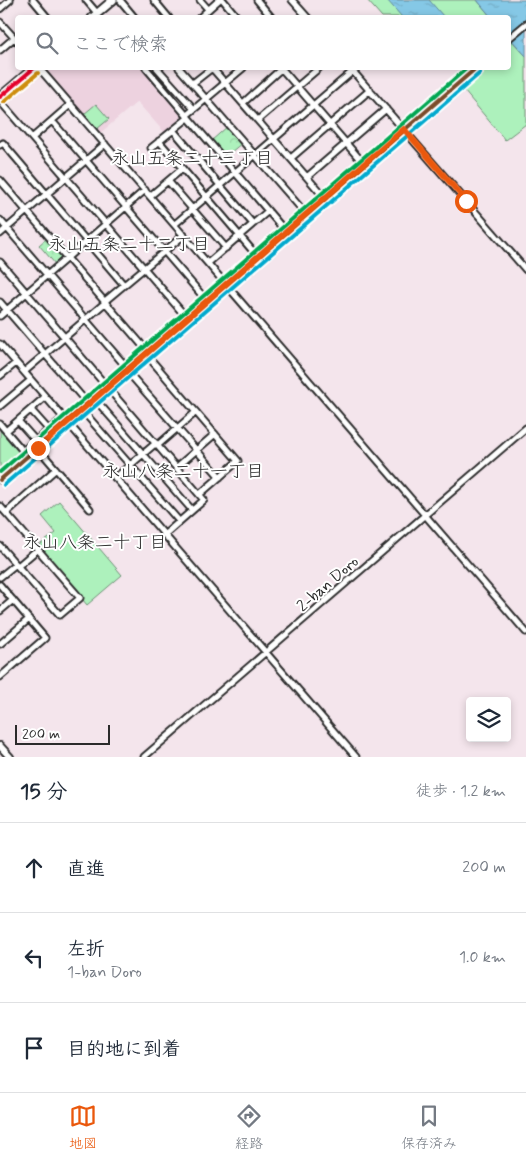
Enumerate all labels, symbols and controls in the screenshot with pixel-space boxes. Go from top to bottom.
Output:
search box [15,15,511,70]
icon: search [33,29,61,57]
text: ここで検索 [73,32,168,57]
district label: 永山五条二十三丁目 [111,147,273,171]
route start [455,190,478,213]
district label: 永山五条二十二丁目 [48,233,210,257]
route end [27,437,50,460]
district label: 永山八条二十一丁目 [102,460,264,484]
district label: 永山八条二十丁目 [23,531,167,555]
street label: 2-ban Doro [293,551,363,617]
map controls [466,697,511,742]
button: layers [466,697,511,742]
scale bar [15,722,110,745]
text: 200 m [22,725,60,743]
text: 15 分 [20,778,67,806]
text: 徒歩 · 1.2 km [416,781,506,802]
icon: ahead [20,854,48,882]
text: 直進 [67,857,105,882]
text: 200 m [462,857,506,878]
text: 左折 [67,937,105,962]
icon: left [20,944,48,972]
text: 1.0 km [459,947,506,968]
text: 1-ban Doro [67,962,142,983]
icon: arrive [20,1034,48,1062]
text: 目的地に到着 [67,1037,181,1062]
tab: 地図 [69,1102,97,1153]
tab: 経路 [235,1102,263,1153]
tab: 保存済み [401,1102,457,1153]

